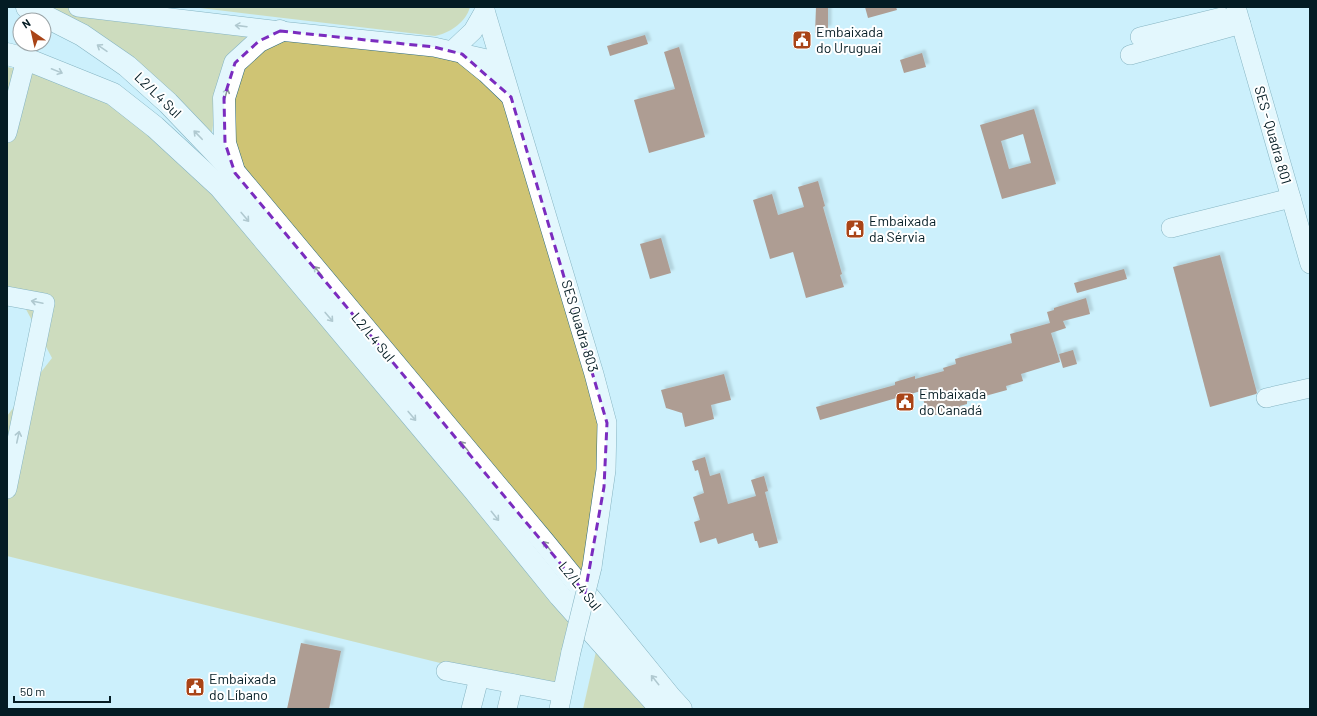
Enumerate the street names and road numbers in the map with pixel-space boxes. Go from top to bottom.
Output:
street label: L2/L4 Sul [131,68,185,121]
street label: SES - Quadra 801 [1251,84,1296,186]
street label: SES Quadra 803 [558,278,603,374]
street label: L2/L4 Sul [348,309,399,365]
street label: L2/L4 Sul [555,558,605,614]

